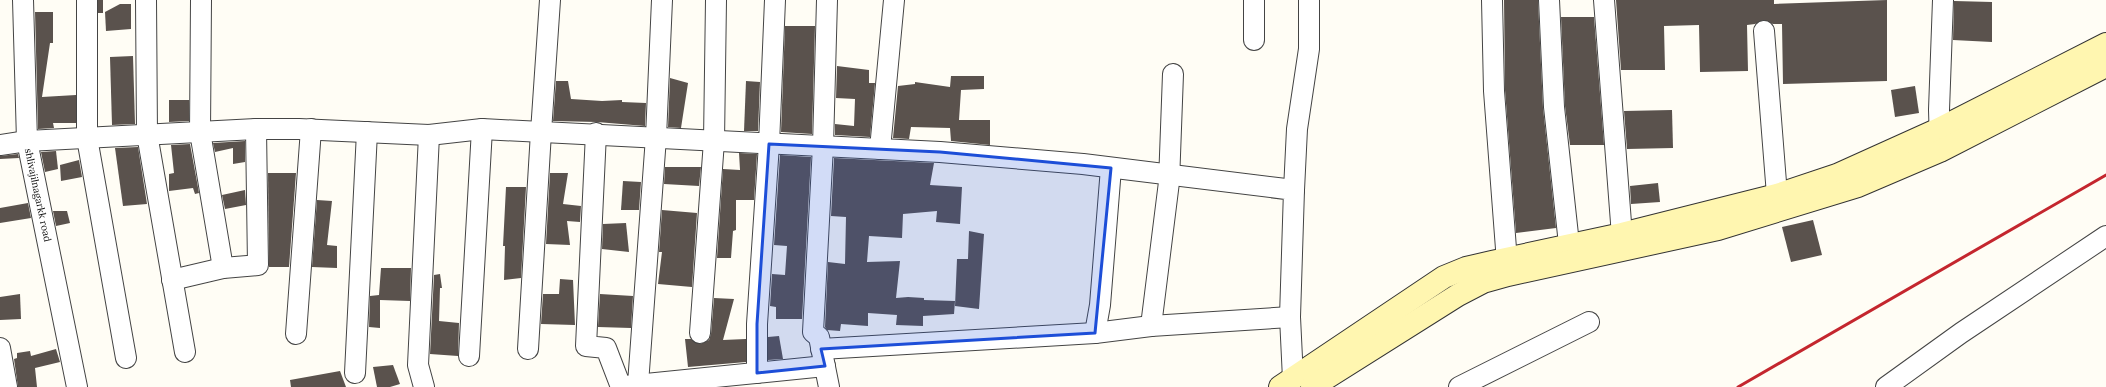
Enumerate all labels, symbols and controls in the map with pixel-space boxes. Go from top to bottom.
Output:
street label: shlivajilnagarkk road [22,147,54,243]

